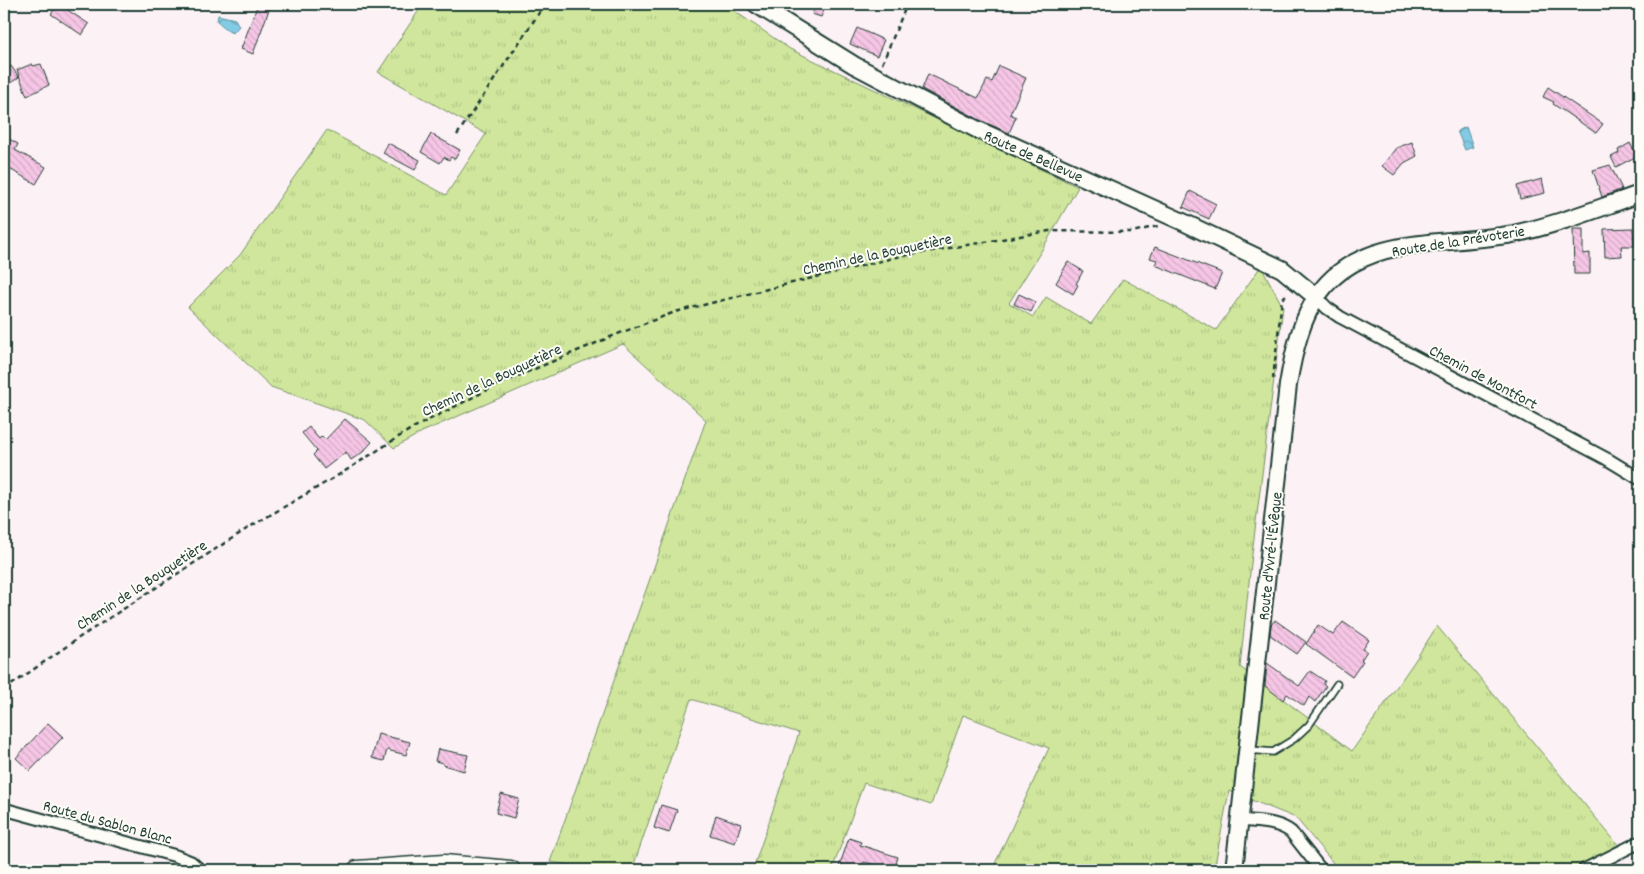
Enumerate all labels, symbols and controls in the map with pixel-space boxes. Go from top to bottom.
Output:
street label: Route de Bellevue [980,125,1086,189]
street label: Route de la Prévoterie [1390,221,1527,264]
street label: Chemin de la Bouquetière [801,228,954,282]
street label: Chemin de la Bouquetière [418,339,566,424]
street label: Chemin de Montfort [1425,340,1541,417]
street label: Route d'Yvré-l'Évêque [1253,491,1290,621]
street label: Chemin de la Bouquetière [72,535,212,637]
street label: Route du Sablon Blanc [40,795,174,852]

